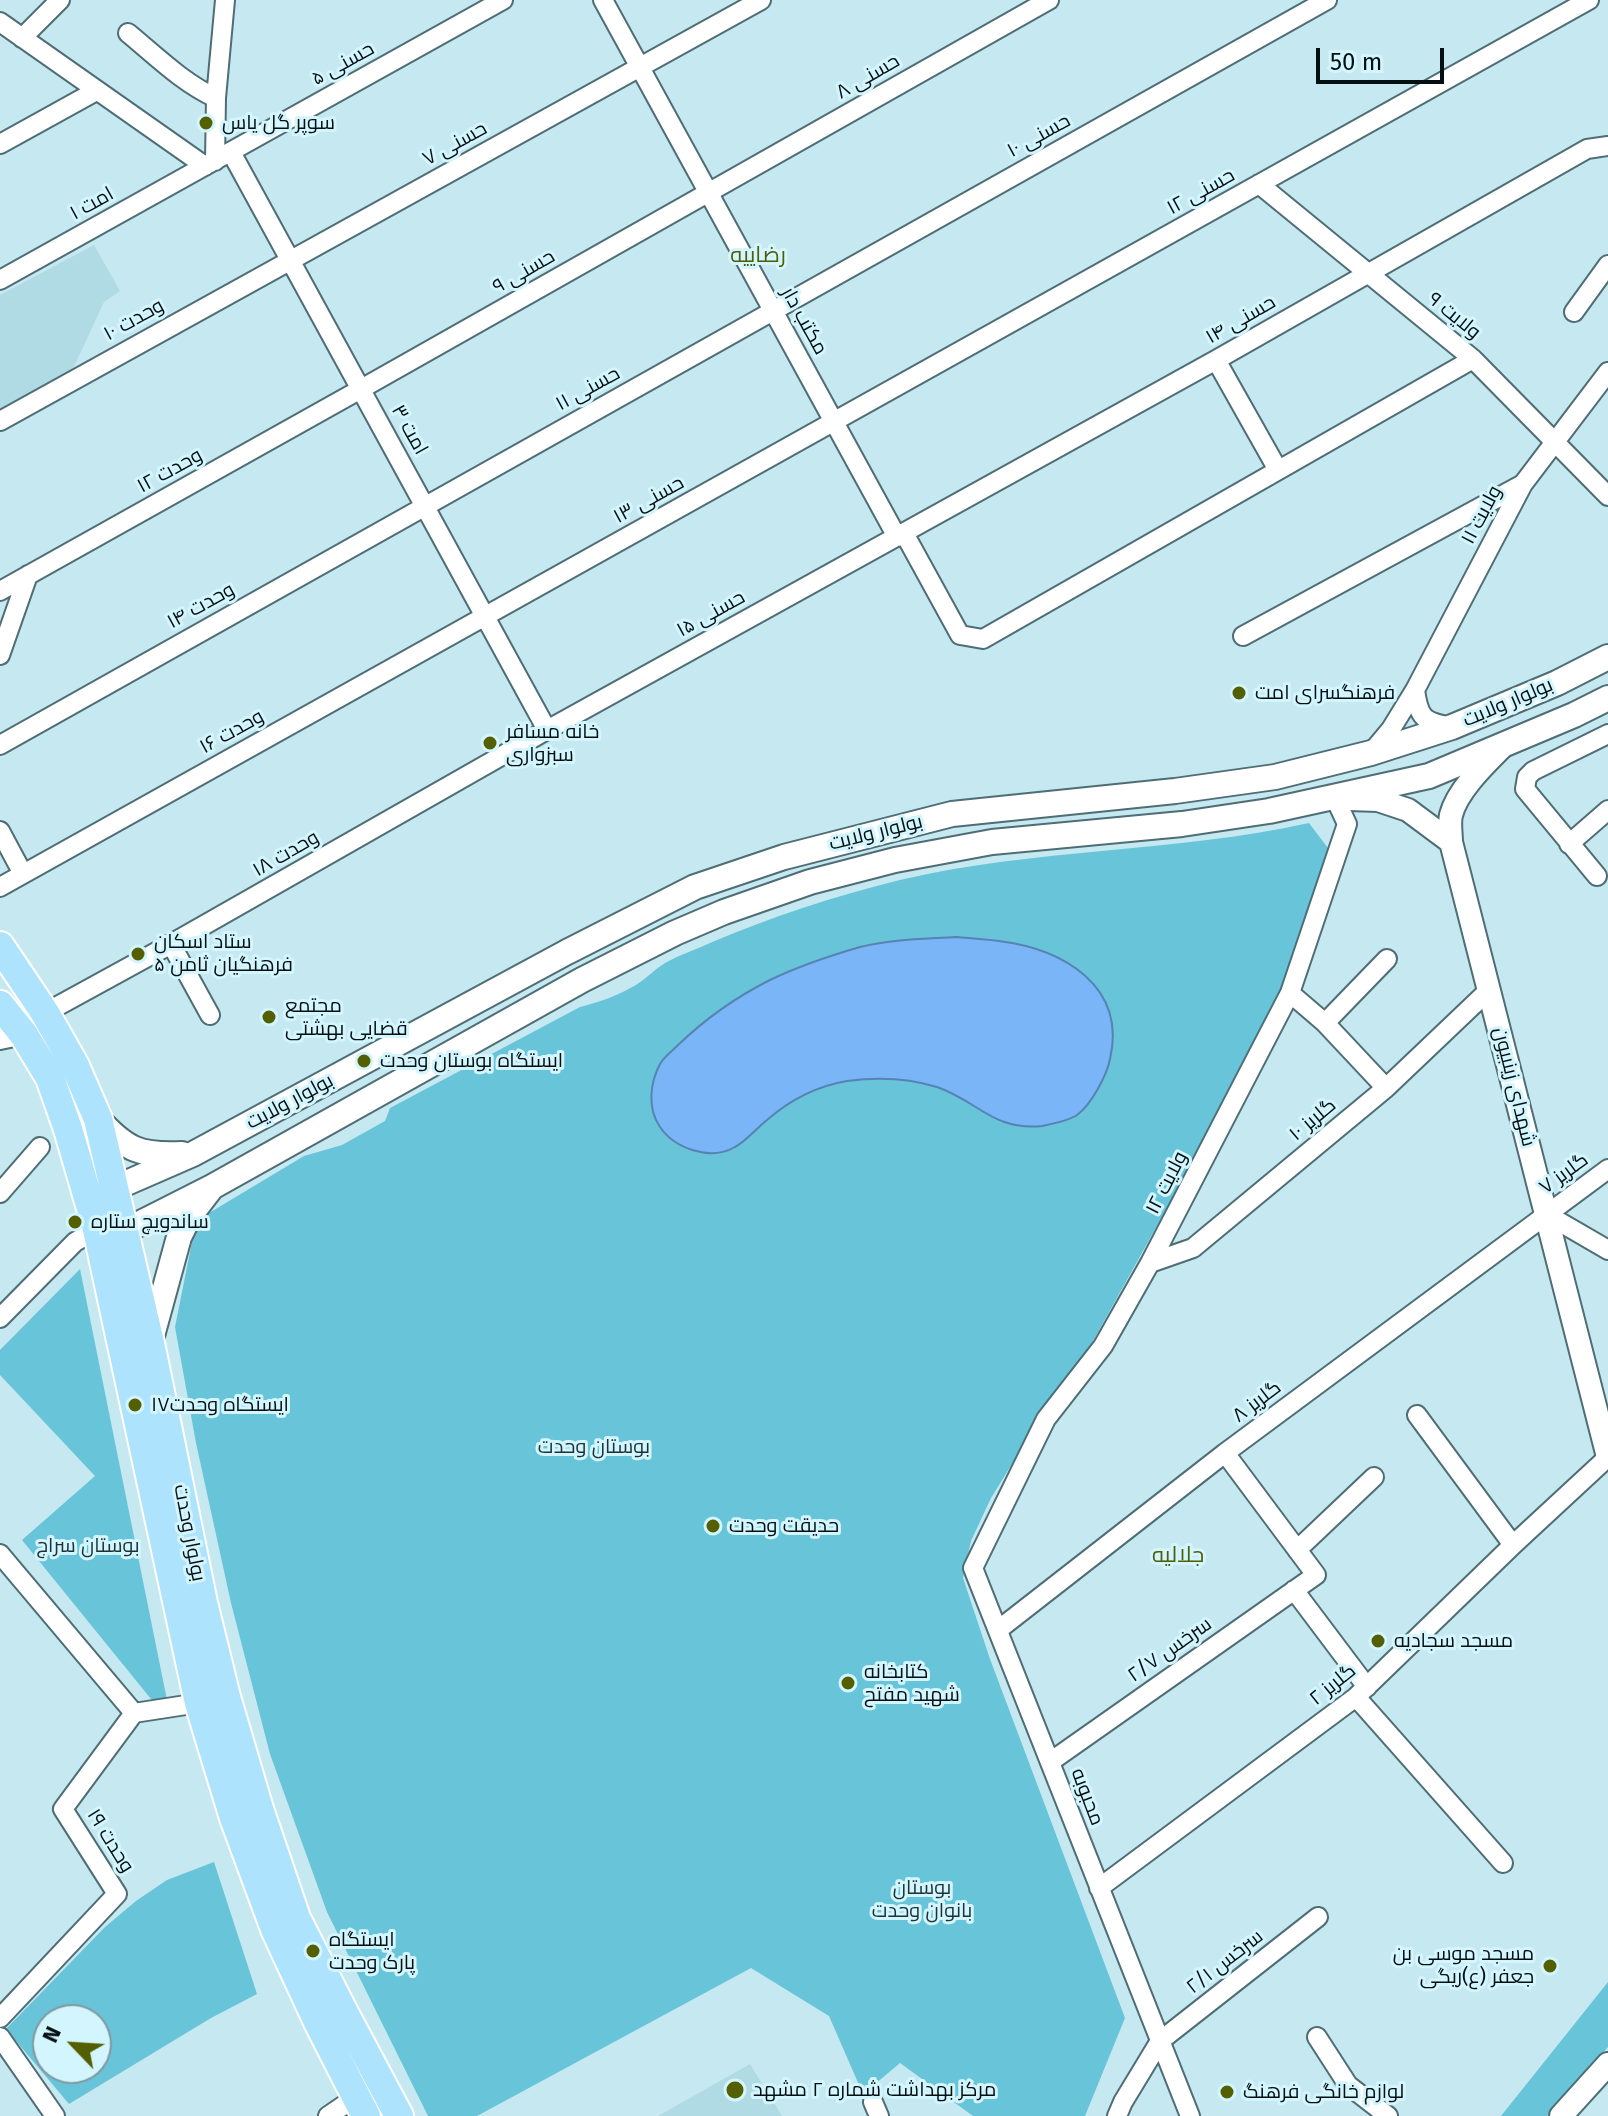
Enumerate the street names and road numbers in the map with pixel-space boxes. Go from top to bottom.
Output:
street label: حسنی ۵ [307,37,379,91]
street label: حسنی ۸ [832,49,904,105]
street label: حسنی ۱۰ [1003,109,1075,163]
street label: حسنی ۷ [419,117,491,171]
street label: حسنی ۱۲ [1163,164,1239,220]
street label: امت ۱ [66,182,118,226]
street label: حسنی ۹ [489,245,559,299]
street label: مکتب دار [776,283,832,359]
street label: ولایت ۹ [1423,287,1485,345]
street label: حسنی ۱۴ [1202,290,1280,350]
street label: وحدت ۱۰ [100,294,168,346]
street label: حسنی ۱۱ [552,362,624,416]
street label: امت ۳ [386,401,432,459]
street label: وحدت ۱۲ [133,443,207,499]
street label: حسنی ۱۳ [610,471,688,529]
street label: ولایت ۱۱ [1457,482,1507,548]
street label: وحدت ۱۴ [163,578,239,634]
street label: حسنی ۱۵ [673,586,749,642]
street label: بولوار ولایت [1459,673,1557,733]
street label: وحدت ۱۶ [196,705,268,759]
street label: بولوار ولایت [827,810,925,856]
street label: وحدت ۱۸ [249,825,323,883]
street label: شهدای زینبیون [1488,1025,1540,1149]
street label: بولوار ولایت [242,1069,338,1135]
street label: گلریز ۱۰ [1285,1094,1341,1146]
street label: ولایت ۱۲ [1141,1147,1193,1219]
street label: گلریز ۷ [1535,1148,1593,1200]
street label: گلریز ۸ [1228,1376,1286,1428]
street label: بولوار وحدت [168,1482,210,1584]
street label: سرخس ۲/۷ [1123,1612,1217,1688]
street label: گلریز ۲ [1305,1659,1361,1711]
street label: محبوبه [1065,1765,1109,1829]
street label: وحدت ۱۹ [81,1805,139,1877]
street label: سرخس ۲/۱ [1182,1925,1268,1999]

